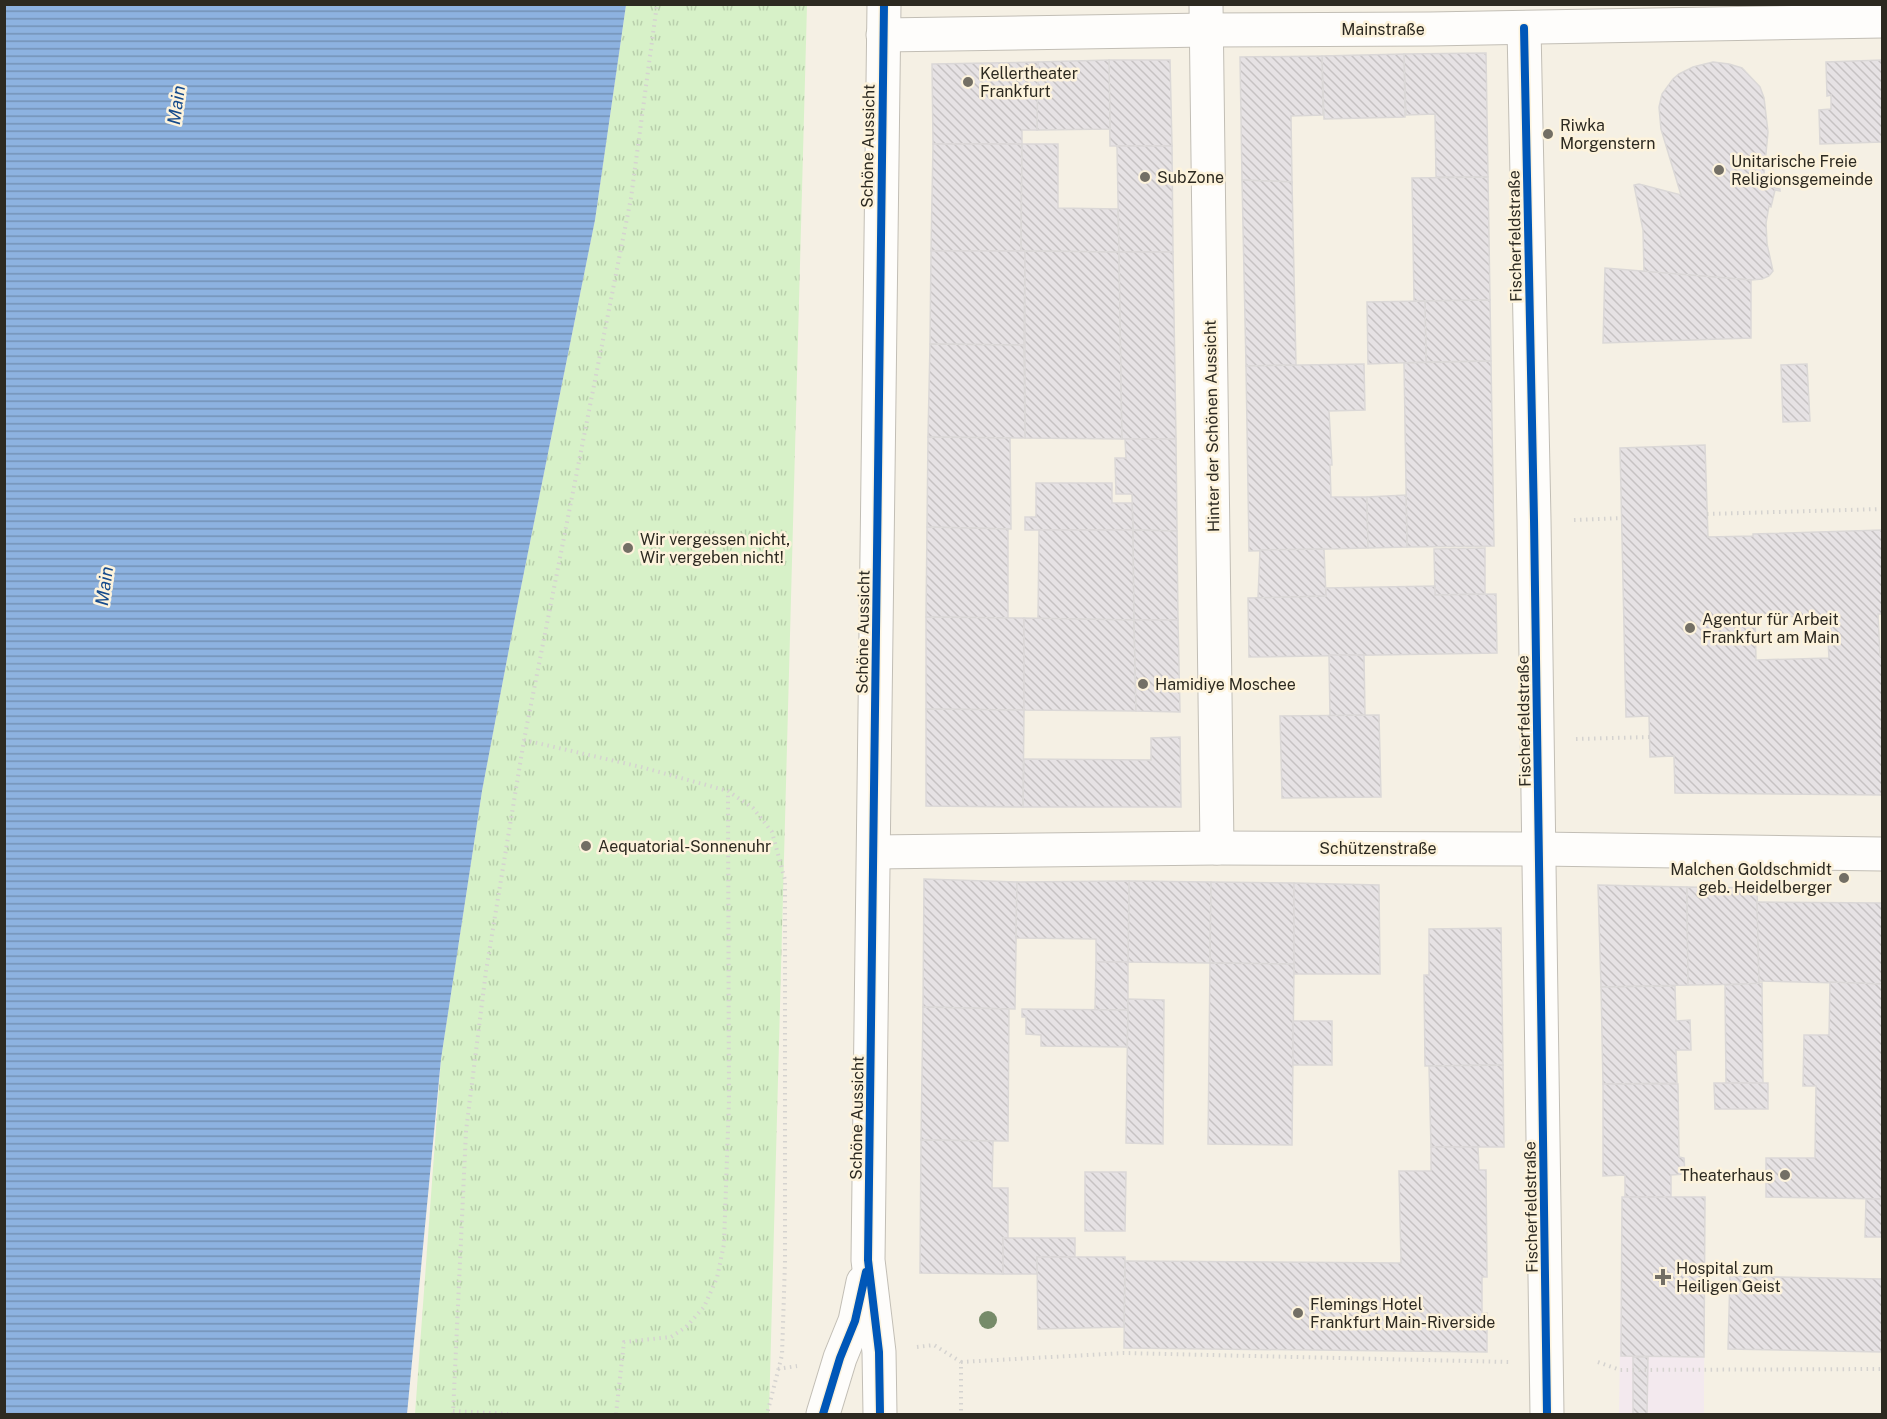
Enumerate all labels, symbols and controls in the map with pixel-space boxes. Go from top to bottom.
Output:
street label: Mainstraße [1341,20,1425,39]
place label: Kellertheater Frankfurt [980,64,1078,101]
marker: Kellertheater Frankfurt [961,75,975,89]
water label: Main [163,84,189,126]
street label: Schöne Aussicht [857,84,879,208]
place label: Riwka Morgenstern [1560,116,1655,153]
marker: Riwka Morgenstern [1541,127,1555,141]
place label: Unitarische Freie Religionsgemeinde [1731,152,1873,189]
marker: Unitarische Freie Religionsgemeinde [1712,163,1726,177]
place label: SubZone [1157,168,1224,187]
marker: SubZone [1138,170,1152,184]
street label: Fischerfeldstraße [1504,170,1526,302]
street label: Hinter der Schönen Aussicht [1201,320,1223,532]
place label: Wir vergessen nicht, Wir vergeben nicht! [640,530,790,567]
marker: Wir vergessen nicht, Wir vergeben nicht! [621,541,635,555]
water label: Main [91,565,117,607]
street label: Schöne Aussicht [852,570,874,694]
place label: Agentur für Arbeit Frankfurt am Main [1702,610,1839,647]
marker: Agentur für Arbeit Frankfurt am Main [1683,621,1697,635]
street label: Fischerfeldstraße [1513,655,1535,787]
place label: Hamidiye Moschee [1155,675,1296,694]
marker: Hamidiye Moschee [1136,677,1150,691]
place label: Aequatorial-Sonnenuhr [598,837,771,856]
marker: Aequatorial-Sonnenuhr [579,839,593,853]
street label: Schützenstraße [1319,839,1437,858]
place label: Malchen Goldschmidt geb. Heidelberger [1670,860,1832,897]
marker: Malchen Goldschmidt geb. Heidelberger [1837,871,1851,885]
street label: Schöne Aussicht [846,1056,868,1180]
street label: Fischerfeldstraße [1520,1141,1542,1273]
place label: Theaterhaus [1680,1166,1773,1185]
marker: Theaterhaus [1778,1168,1792,1182]
place label: Hospital zum Heiligen Geist [1676,1259,1781,1296]
marker: Hospital zum Heiligen Geist [1654,1268,1672,1286]
place label: Flemings Hotel Frankfurt Main-Riverside [1310,1295,1495,1332]
marker: Flemings Hotel Frankfurt Main-Riverside [1291,1306,1305,1320]

